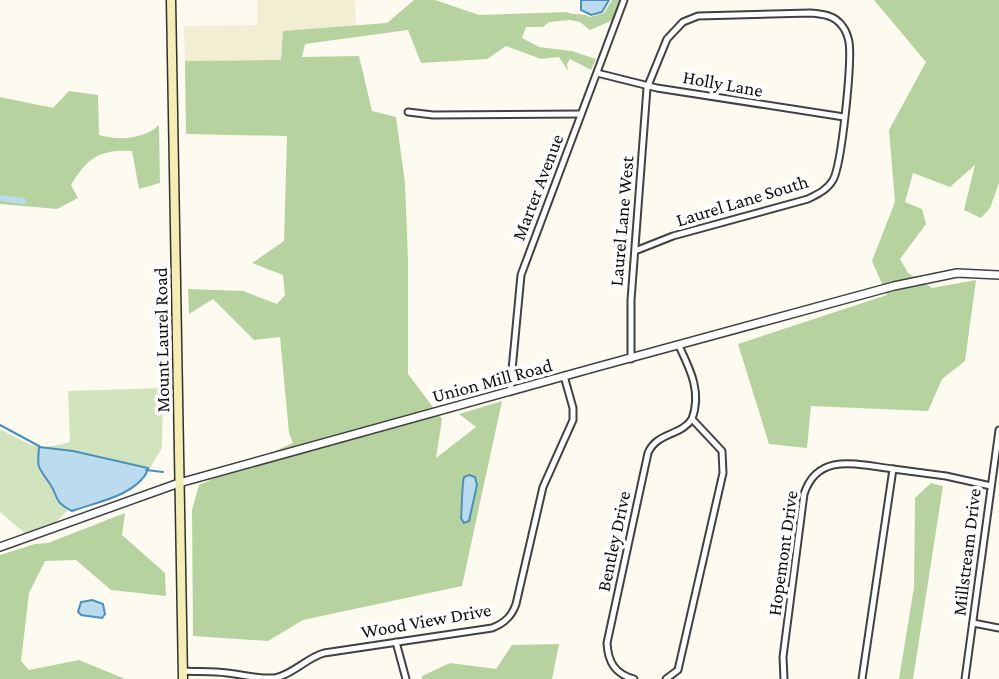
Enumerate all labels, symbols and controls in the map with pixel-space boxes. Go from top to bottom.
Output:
street label: Holly Lane [681,66,765,101]
street label: Marter Avenue [508,131,567,243]
street label: Laurel Lane West [605,154,638,287]
street label: Laurel Lane South [674,170,811,231]
street label: Mount Laurel Road [150,267,173,413]
street label: Union Mill Road [430,354,554,407]
street label: Millstream Drive [948,487,985,617]
street label: Bentley Drive [593,489,634,593]
street label: Hopemont Drive [763,489,802,617]
street label: Wood View Drive [359,599,493,642]

